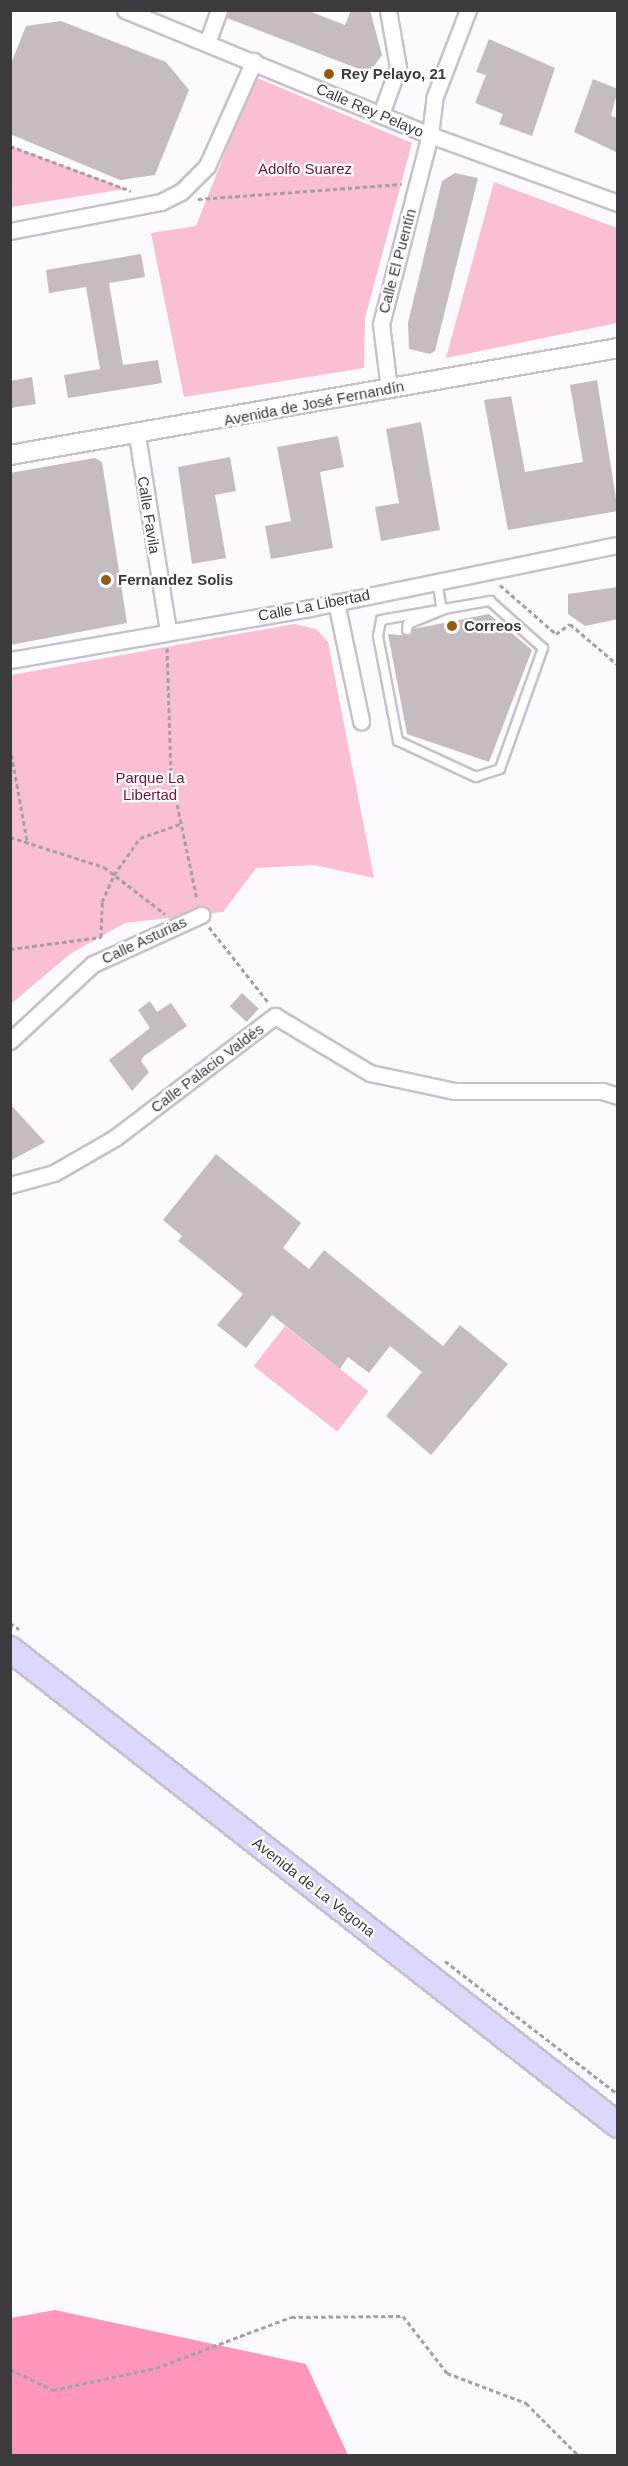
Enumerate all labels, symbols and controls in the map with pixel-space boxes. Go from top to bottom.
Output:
place label: Rey Pelayo, 21 [341,65,446,83]
marker: Rey Pelayo, 21 [322,67,336,81]
street label: Calle Rey Pelayo [314,79,426,141]
park label: Adolfo Suarez [258,160,352,178]
street label: Calle El Puentín [374,207,420,315]
street label: Avenida de José Fernandín [222,377,406,429]
street label: Calle Favila [134,475,164,555]
place label: Fernandez Solis [118,571,233,589]
marker: Fernandez Solis [99,573,113,587]
street label: Calle La Libertad [257,585,371,625]
place label: Correos [464,617,522,635]
marker: Correos [445,619,459,633]
park label: Parque La Libertad [115,768,185,803]
street label: Calle Asturias [98,912,190,968]
street label: Calle Palacio Valdés [147,1020,267,1116]
street label: Avenida de La Vegona [249,1834,379,1940]

